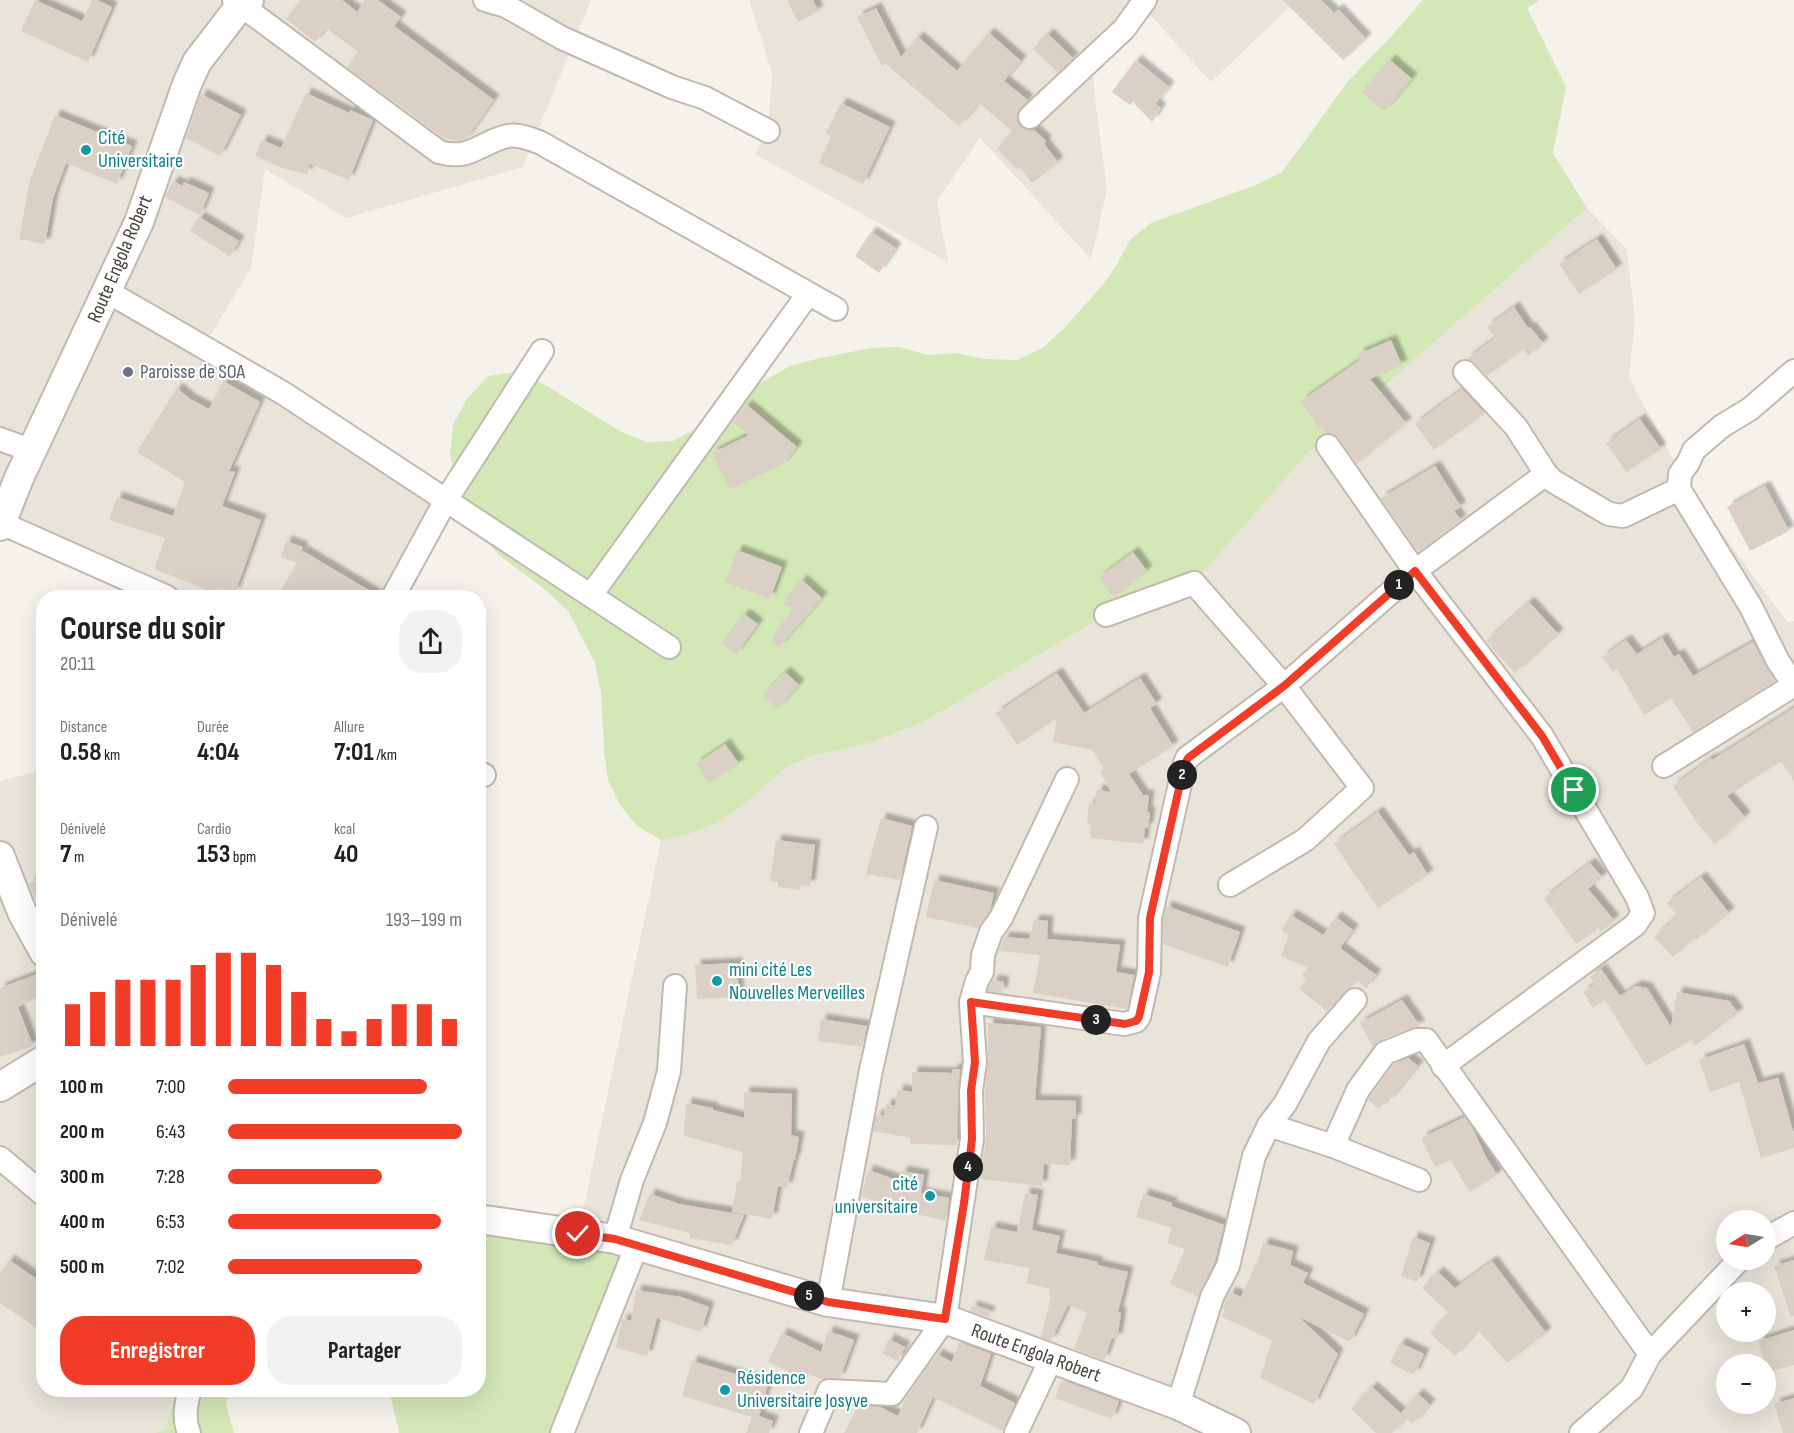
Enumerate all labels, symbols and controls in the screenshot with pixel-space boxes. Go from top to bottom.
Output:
place label: Cité Universitaire [98,126,183,173]
marker: Cité Universitaire [79,143,93,157]
street label: Route Engola Robert [82,192,158,326]
place label: Paroisse de SOA [140,360,246,384]
marker: Paroisse de SOA [121,365,135,379]
pin: 1 [1384,570,1414,600]
text: 1 [1396,575,1402,594]
text: Course du soir [60,609,225,649]
button: share [399,610,462,673]
text: 20:11 [60,652,95,676]
text: Distance [60,718,107,737]
text: Durée [197,718,229,737]
text: Allure [334,718,364,737]
text: 0.58 [60,737,101,768]
text: 4:04 [197,737,239,768]
text: 7:01 [334,737,374,768]
text: km [101,746,120,765]
text: /km [374,746,397,765]
pin: 2 [1167,760,1197,790]
pin [1548,764,1599,815]
text: 2 [1178,765,1186,784]
icon: arrive [1557,773,1590,806]
text: Dénivelé [60,820,106,839]
text: Cardio [197,820,231,839]
text: kcal [334,820,355,839]
text: 7 [60,839,71,870]
text: 153 [197,839,230,870]
text: 40 [334,839,358,870]
text: m [71,848,84,867]
text: bpm [230,848,256,867]
text: Dénivelé [60,908,118,932]
text: 193–199 m [386,908,462,932]
place label: mini cité Les Nouvelles Merveilles [729,958,865,1005]
marker: mini cité Les Nouvelles Merveilles [710,974,724,988]
pin: 3 [1081,1005,1111,1035]
text: 3 [1092,1010,1100,1029]
text: 100 m [60,1075,103,1099]
text: 7:00 [156,1075,185,1099]
text: 200 m [60,1120,104,1144]
text: 6:43 [156,1120,185,1144]
pin: 4 [953,1152,983,1182]
text: 4 [964,1157,972,1176]
text: 300 m [60,1165,104,1189]
text: 7:28 [156,1165,185,1189]
place label: cité universitaire [835,1172,918,1219]
marker: cité universitaire [923,1189,937,1203]
pin [552,1208,603,1259]
text: 400 m [60,1210,105,1234]
text: 6:53 [156,1210,185,1234]
north arrow [1716,1210,1776,1270]
map controls [1716,1210,1776,1414]
icon: check [561,1217,594,1250]
text: 500 m [60,1255,104,1279]
text: 7:02 [156,1255,185,1279]
pin: 5 [794,1281,824,1311]
button: + [1716,1282,1776,1342]
text: 5 [805,1286,813,1305]
button: Enregistrer [60,1316,255,1385]
button: Partager [267,1316,462,1385]
street label: Route Engola Robert [968,1318,1104,1388]
button: − [1716,1354,1776,1414]
place label: Résidence Universitaire Josyve [737,1366,868,1413]
marker: Résidence Universitaire Josyve [718,1383,732,1397]

